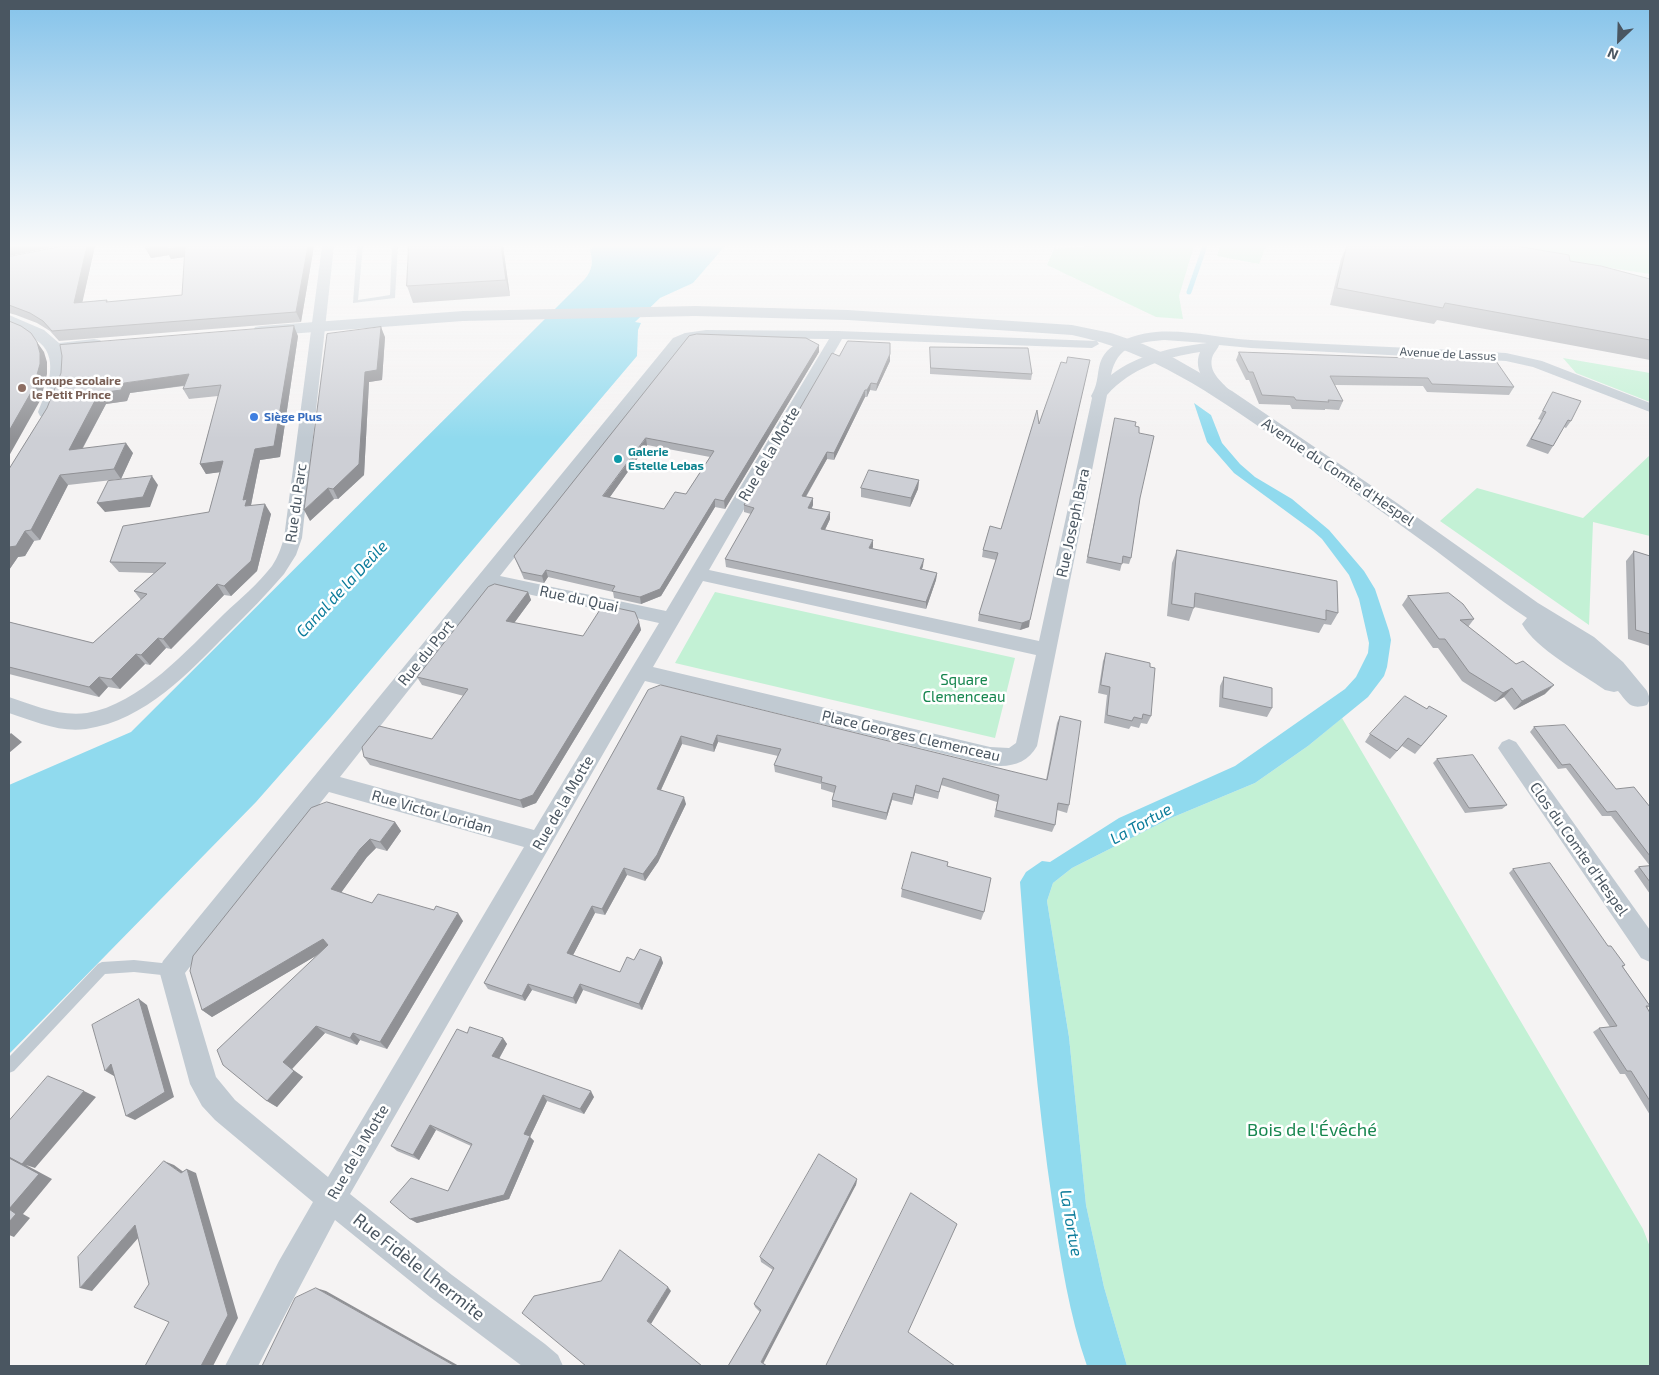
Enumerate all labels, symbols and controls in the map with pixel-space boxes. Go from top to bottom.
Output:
north arrow [1594,15,1644,65]
text: N [1605,44,1621,64]
street label: Avenue de Lassus [1399,344,1497,364]
place label: Groupe scolaire le Petit Prince [32,374,121,402]
marker: Groupe scolaire le Petit Prince [16,382,28,394]
street label: Rue de la Motte [735,403,803,505]
place label: Siège Plus [264,410,322,424]
marker: Siège Plus [248,411,260,423]
street label: Avenue du Comte d'Hespel [1258,414,1418,530]
place label: Galerie Estelle Lebas [628,445,704,473]
marker: Galerie Estelle Lebas [612,453,624,465]
street label: Rue du Parc [282,462,310,544]
street label: Rue Joseph Bara [1053,467,1093,579]
water label: Canal de la Deûle [292,537,392,641]
street label: Rue du Quai [538,582,620,616]
street label: Rue du Port [394,617,458,689]
park label: Square Clemenceau [922,671,1006,706]
street label: Place Georges Clemenceau [820,707,1002,765]
street label: Rue de la Motte [529,752,597,854]
street label: Clos du Comte d'Hespel [1526,779,1632,919]
street label: Rue Victor Loridan [370,786,494,838]
water label: La Tortue [1107,799,1175,849]
street label: Rue de la Motte [324,1101,392,1203]
park label: Bois de l'Évêché [1247,1119,1377,1141]
water label: La Tortue [1056,1188,1086,1258]
street label: Rue Fidèle Lhermite [349,1209,489,1325]

